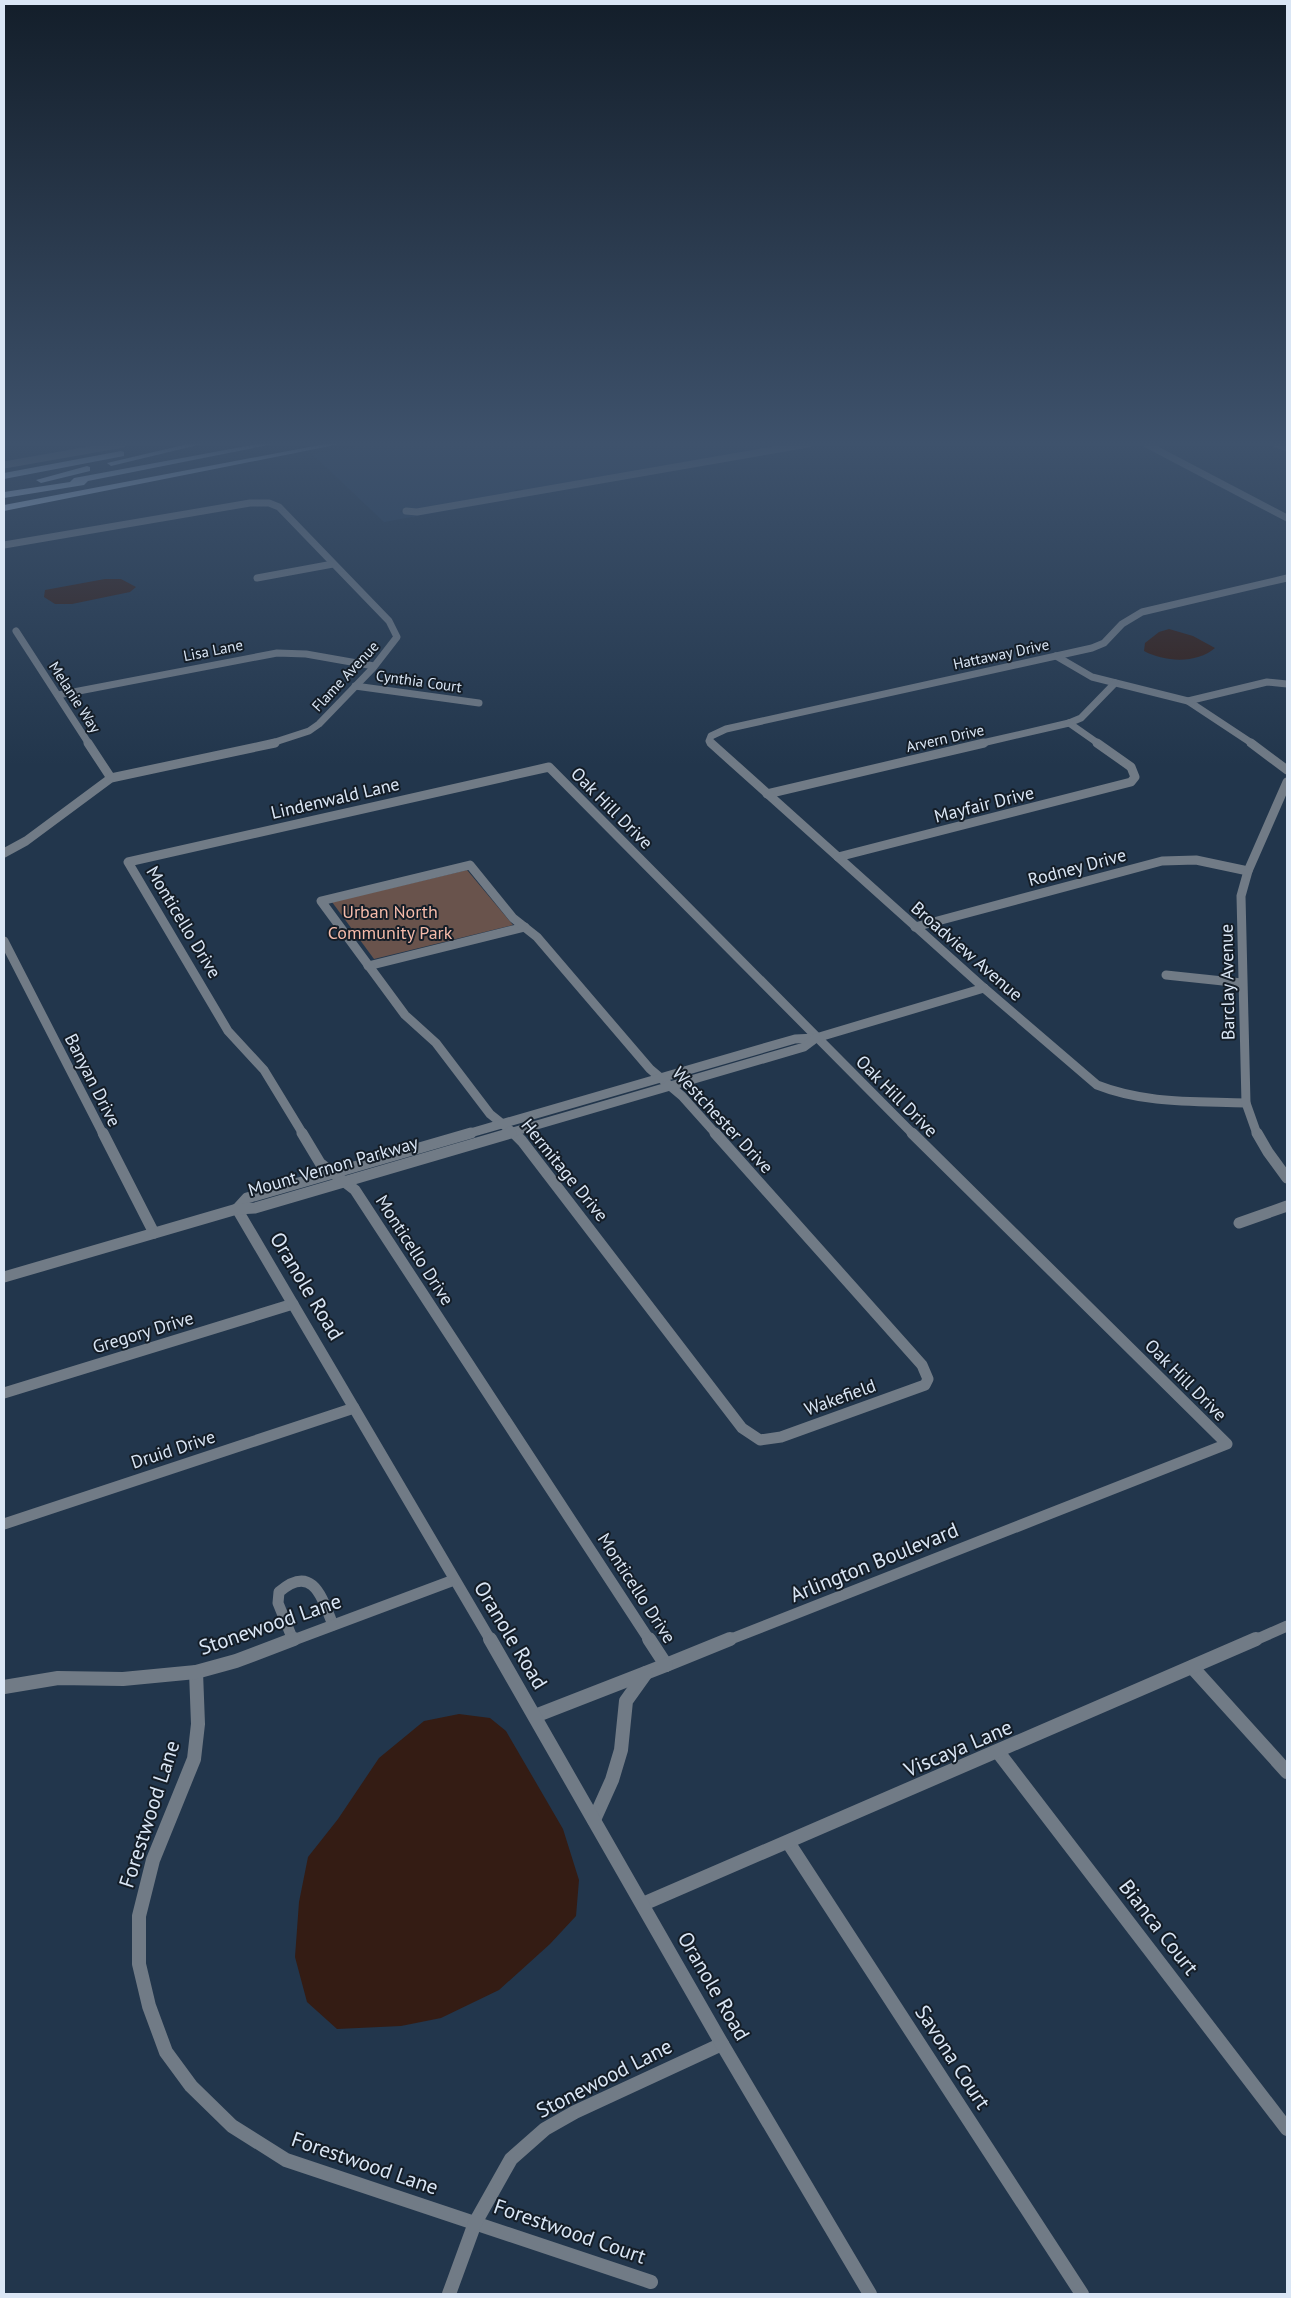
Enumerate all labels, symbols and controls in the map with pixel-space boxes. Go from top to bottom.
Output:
street label: Lisa Lane [182,635,244,665]
street label: Hattaway Drive [951,635,1051,673]
street label: Flame Avenue [307,637,383,715]
street label: Melanie Way [45,658,105,736]
street label: Cynthia Court [375,666,463,696]
street label: Arvern Drive [904,720,986,756]
street label: Oak Hill Drive [566,762,658,854]
street label: Lindenwald Lane [268,772,402,824]
street label: Mayfair Drive [932,780,1036,828]
street label: Rodney Drive [1025,843,1129,891]
street label: Monticello Drive [141,862,227,982]
street label: Broadview Avenue [906,896,1028,1006]
park label: Urban North Community Park [328,900,453,944]
street label: Barclay Avenue [1214,924,1240,1040]
street label: Banyan Drive [60,1030,126,1130]
street label: Oak Hill Drive [851,1050,943,1142]
street label: Westchester Drive [668,1062,778,1178]
street label: Hermitage Drive [516,1114,614,1226]
street label: Mount Vernon Parkway [245,1131,421,1201]
street label: Monticello Drive [371,1191,459,1309]
street label: Oranole Road [264,1227,350,1345]
street label: Gregory Drive [90,1306,196,1358]
street label: Oak Hill Drive [1140,1334,1232,1426]
street label: Wakefield [801,1373,879,1421]
street label: Druid Drive [128,1425,218,1473]
street label: Arlington Boulevard [786,1516,962,1608]
street label: Monticello Drive [593,1529,681,1647]
street label: Oranole Road [468,1576,554,1694]
street label: Stonewood Lane [195,1587,345,1661]
street label: Viscaya Lane [899,1713,1016,1783]
street label: Forestwood Lane [112,1737,186,1891]
street label: Bianca Court [1113,1874,1205,1980]
street label: Oranole Road [672,1927,756,2045]
street label: Savona Court [909,2000,997,2114]
street label: Stonewood Lane [532,2032,676,2124]
street label: Forestwood Lane [288,2125,442,2201]
street label: Forestwood Court [490,2192,650,2270]

